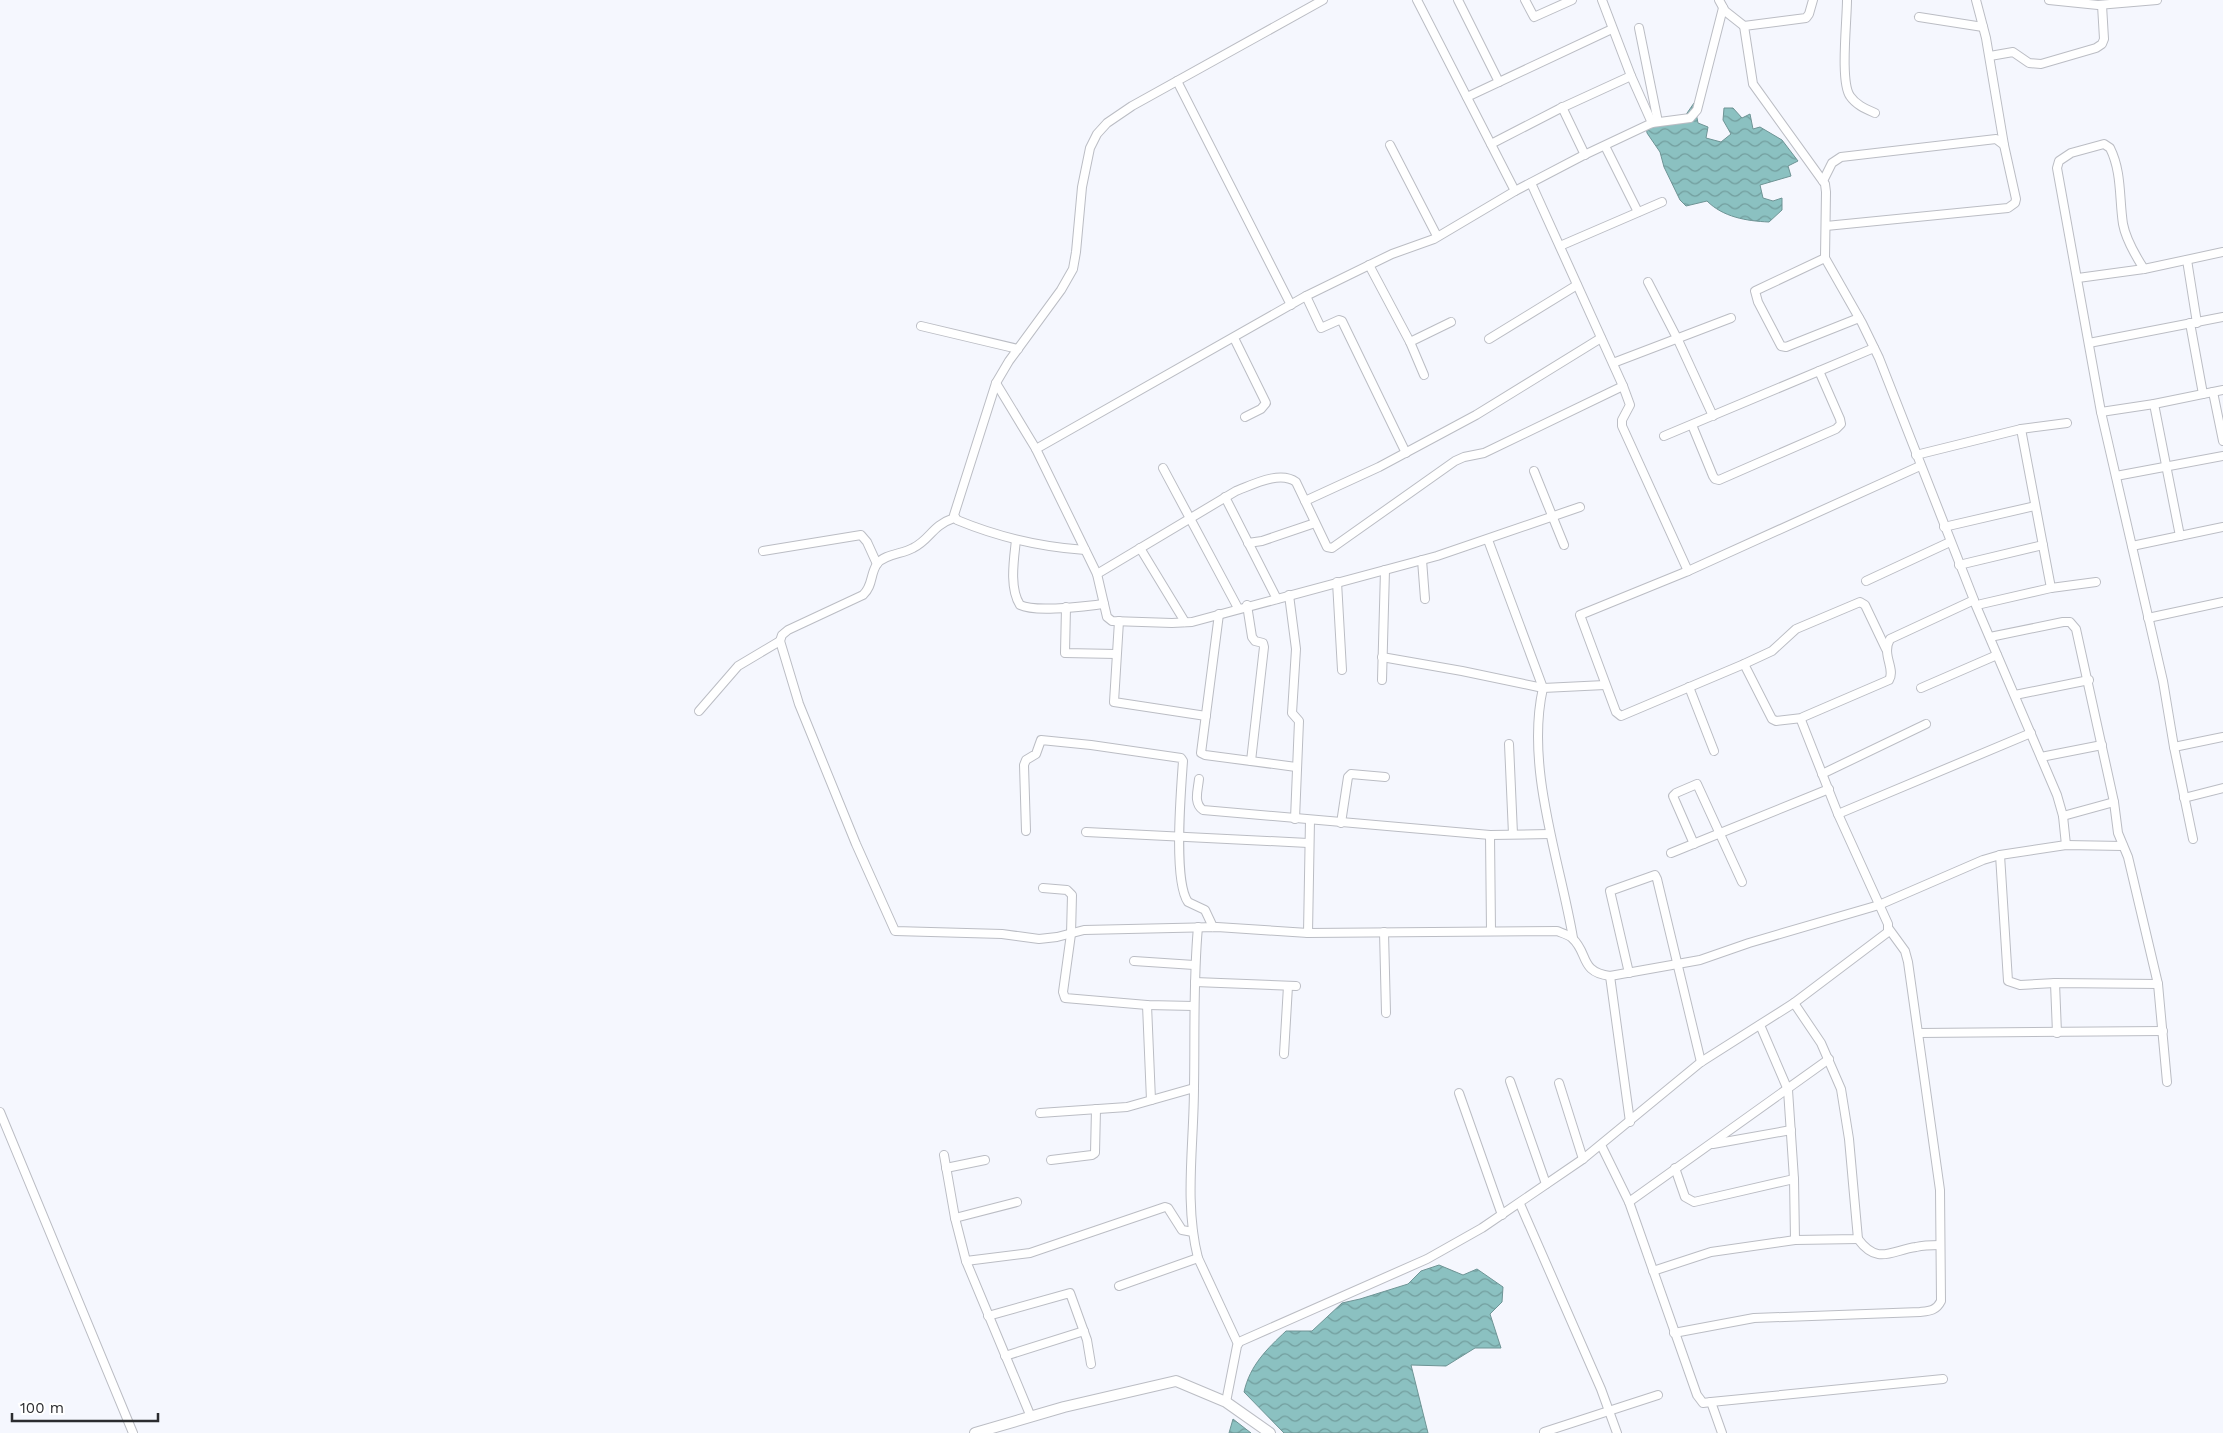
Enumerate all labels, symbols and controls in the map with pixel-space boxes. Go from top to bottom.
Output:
scale bar [12,1390,159,1422]
text: 100 m [20,1399,64,1417]

